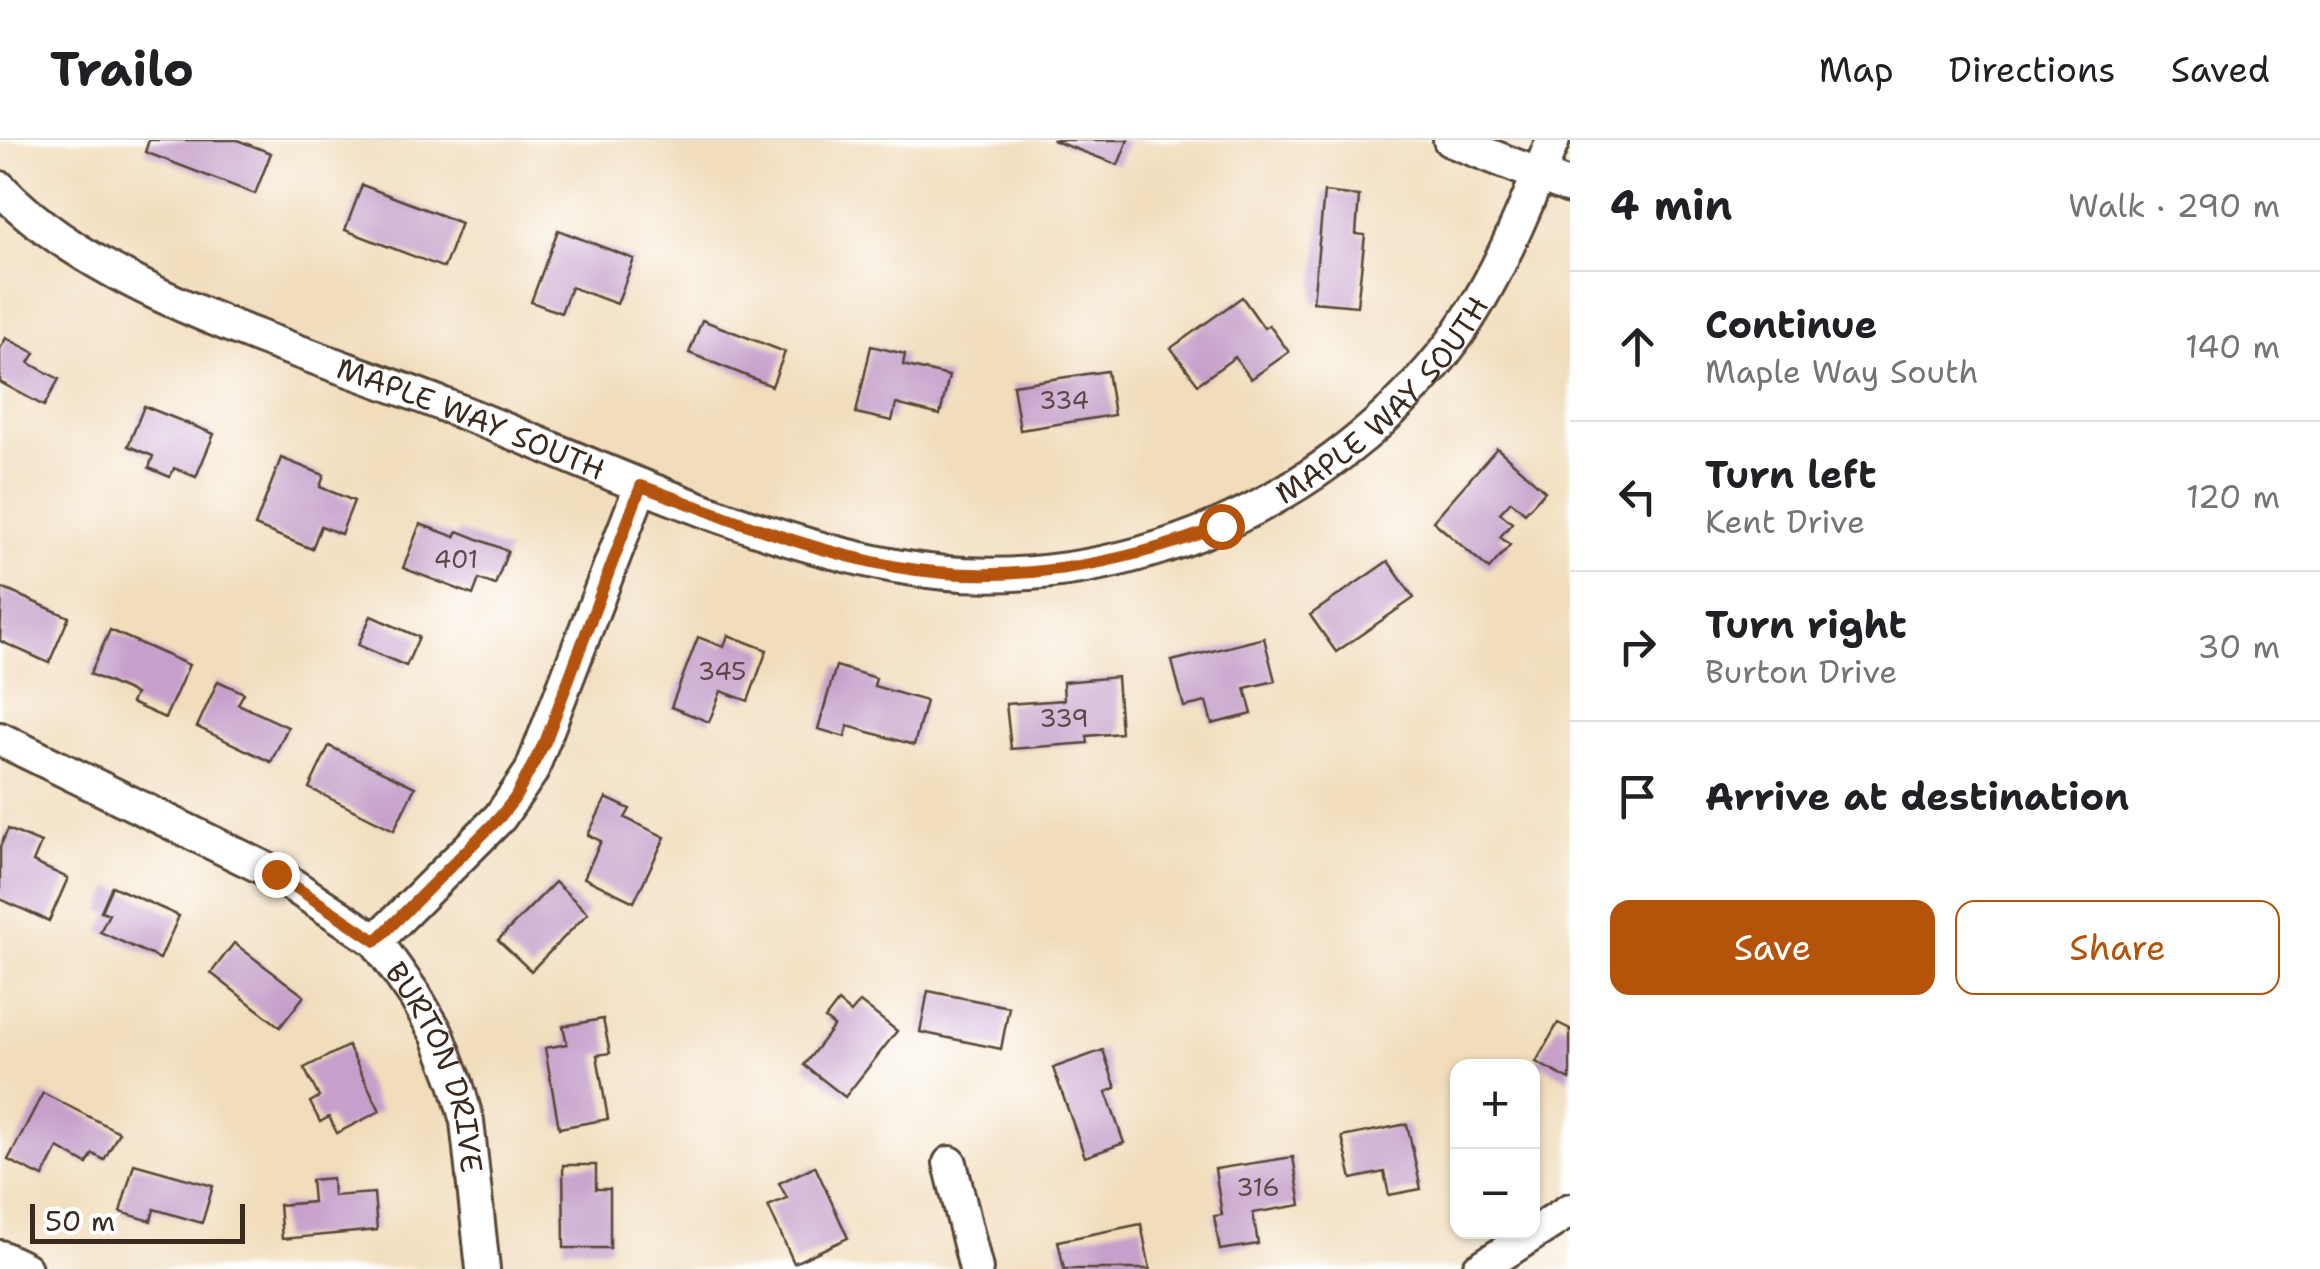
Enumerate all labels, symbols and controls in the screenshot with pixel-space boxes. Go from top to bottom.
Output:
text: Trailo [50,37,194,101]
text: Map [1819,46,1894,93]
text: Directions [1949,46,2116,93]
text: Saved [2171,46,2270,93]
text: 4 min [1610,177,1732,233]
text: Walk · 290 m [2068,184,2280,227]
street label: MAPLE WAY SOUTH [1267,288,1498,513]
text: Continue [1705,299,1877,350]
icon: ahead [1610,319,1665,374]
text: 140 m [2185,325,2280,368]
street label: MAPLE WAY SOUTH [331,347,611,489]
text: Maple Way South [1705,350,1979,393]
house number: 334 [1039,383,1089,417]
text: Turn left [1705,449,1877,500]
icon: left [1610,469,1665,524]
text: 120 m [2186,475,2280,518]
text: Kent Drive [1705,500,1865,543]
route start [1199,504,1245,550]
house number: 401 [434,542,478,576]
text: Turn right [1705,599,1907,650]
icon: right [1610,619,1665,674]
text: 30 m [2197,625,2280,668]
text: Burton Drive [1705,650,1897,693]
house number: 345 [698,654,746,688]
house number: 339 [1039,701,1089,735]
icon: arrive [1610,769,1665,824]
text: Arrive at destination [1705,771,2129,822]
route end [254,852,300,898]
button: Save [1610,900,1935,995]
button: Share [1955,900,2280,995]
street label: BURTON DRIVE [376,953,493,1175]
map controls [1450,1059,1540,1239]
button: + [1450,1059,1540,1149]
button: − [1450,1149,1540,1239]
house number: 316 [1236,1170,1280,1204]
scale bar [30,1199,245,1244]
text: 50 m [45,1202,115,1240]

